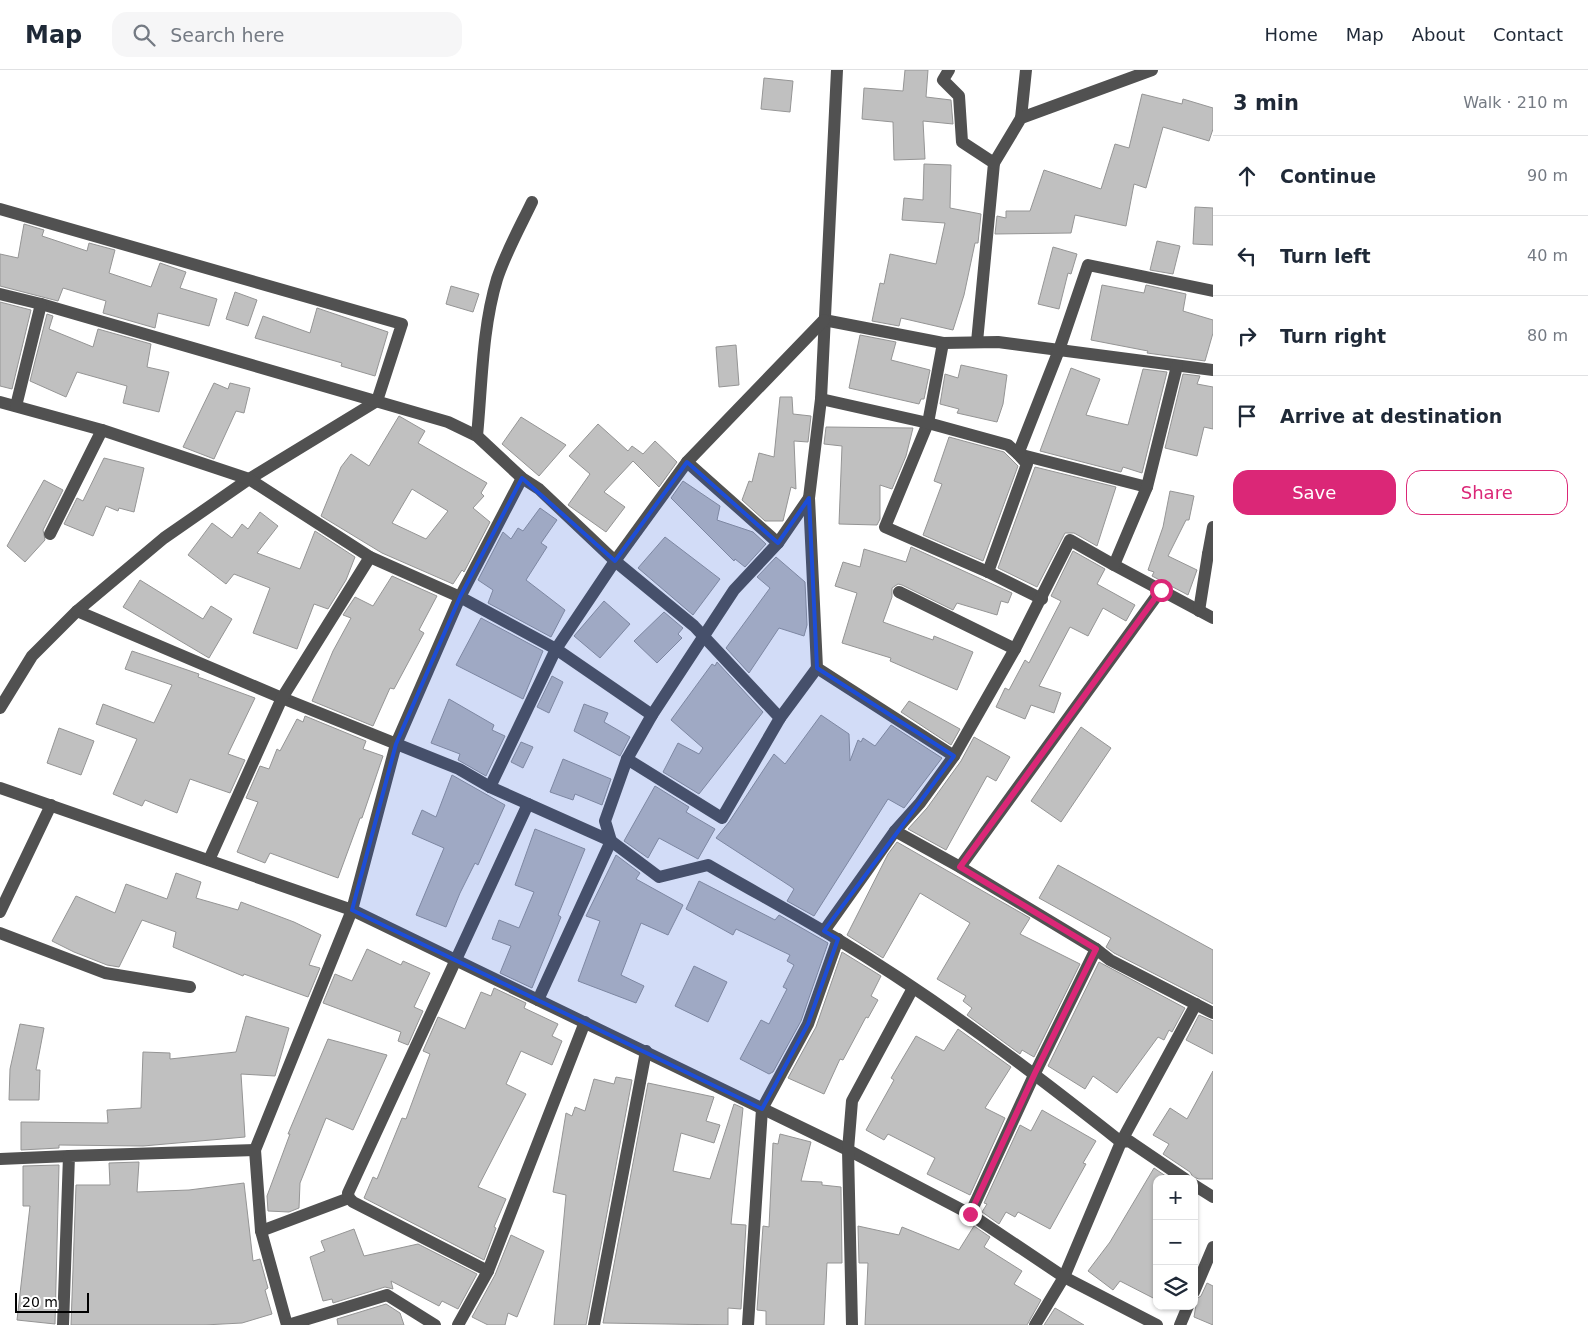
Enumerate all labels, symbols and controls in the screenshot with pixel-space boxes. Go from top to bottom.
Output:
search box [112,12,462,57]
text: Map [25,21,82,49]
icon: search [130,21,158,49]
text: Search here [170,24,284,46]
text: Home [1265,24,1318,45]
text: Map [1346,24,1384,45]
text: About [1412,24,1465,45]
text: Contact [1493,24,1563,45]
text: 3 min [1233,91,1299,115]
text: Walk · 210 m [1463,93,1568,112]
icon: ahead [1233,162,1261,190]
text: Continue [1280,165,1376,187]
text: 90 m [1527,166,1568,185]
icon: left [1233,242,1261,270]
text: Turn left [1280,245,1371,267]
text: 40 m [1527,246,1568,265]
icon: right [1233,322,1261,350]
text: Turn right [1280,325,1386,347]
text: 80 m [1527,326,1568,345]
icon: arrive [1233,402,1261,430]
text: Arrive at destination [1280,405,1502,427]
button: Save [1233,470,1396,515]
button: Share [1406,470,1568,515]
route start [1150,579,1173,602]
map controls [1153,1175,1198,1310]
button: + [1153,1175,1198,1220]
route end [959,1203,982,1226]
button: − [1153,1220,1198,1265]
button: layers [1153,1265,1198,1310]
scale bar [15,1290,89,1313]
text: 20 m [22,1294,58,1310]

